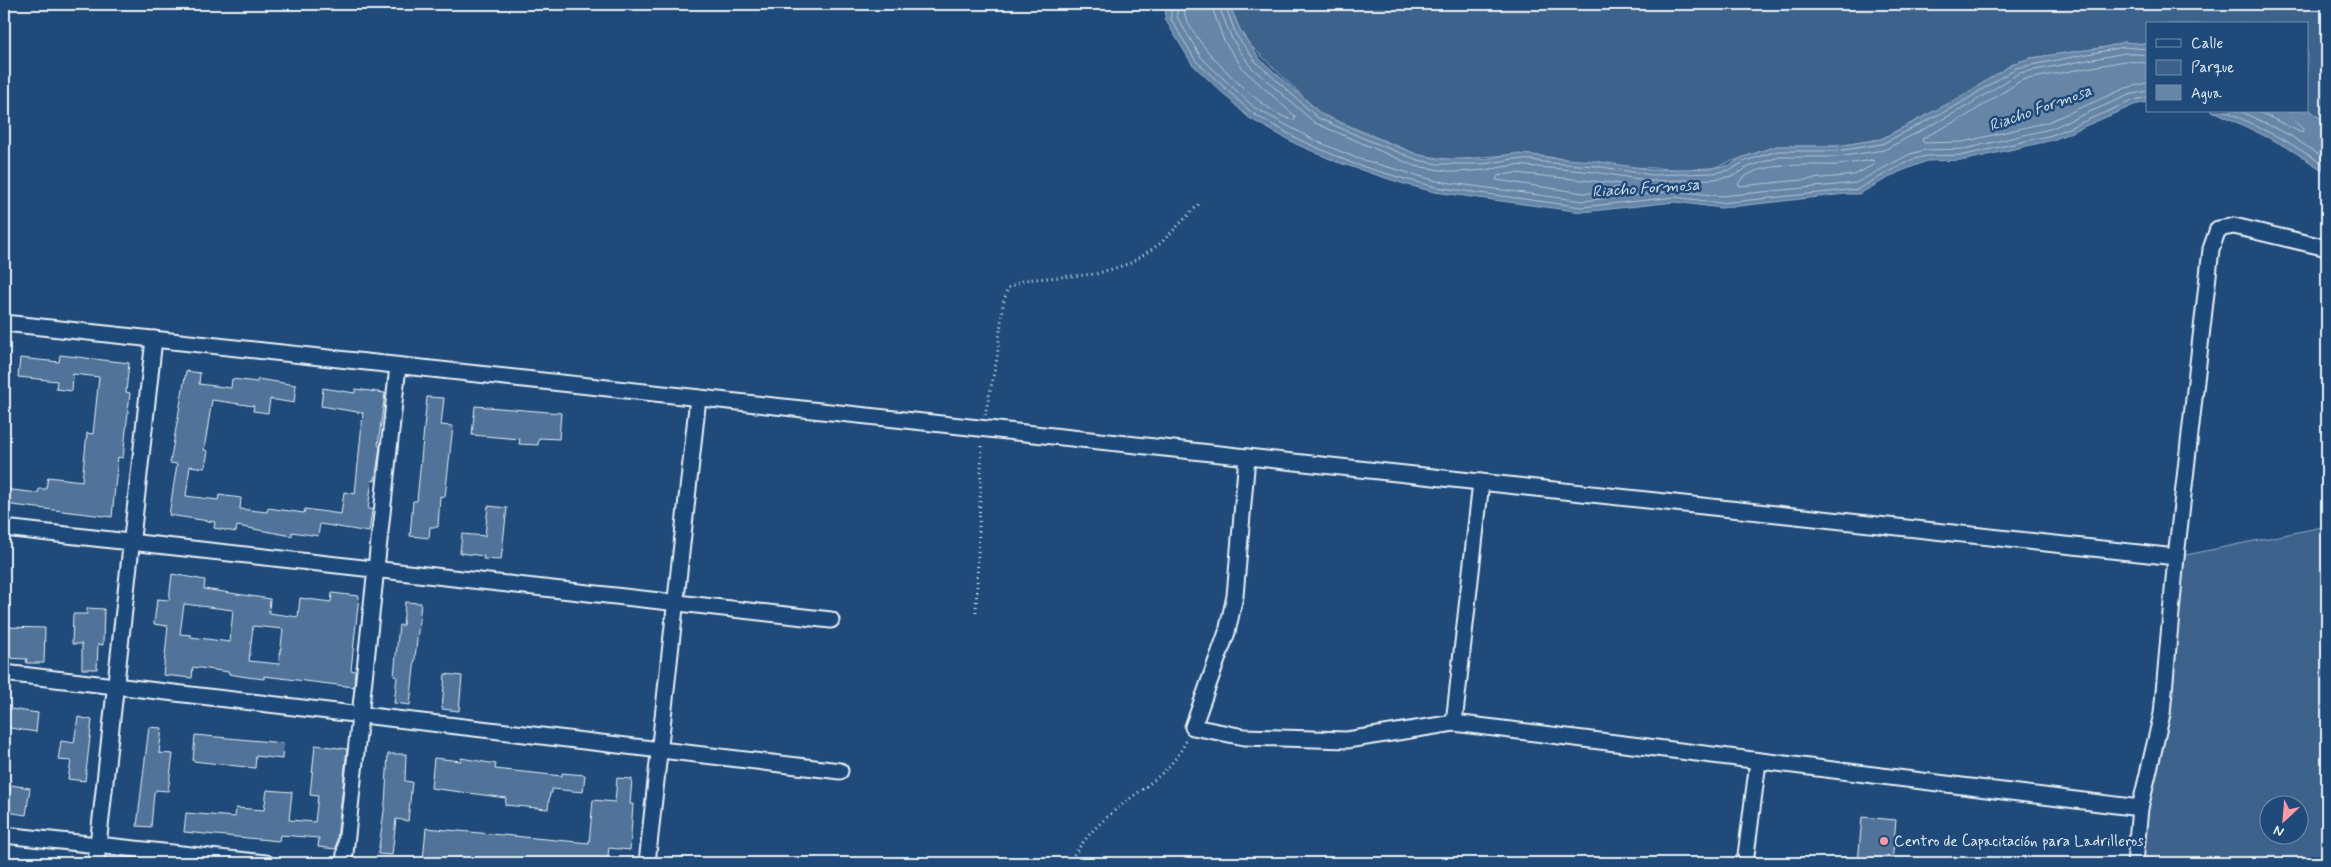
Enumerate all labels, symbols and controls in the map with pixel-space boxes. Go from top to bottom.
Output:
legend [2146,22,2308,112]
text: Calle [2191,34,2223,54]
text: Parque [2191,58,2234,78]
water label: Riacho Formosa [1986,80,2095,137]
text: Agua [2191,84,2223,104]
water label: Riacho Formosa [1591,174,1701,203]
north arrow [2258,794,2308,844]
text: N [2271,821,2287,841]
place label: Centro de Capacitación para Ladrilleros [1894,832,2144,852]
marker: Centro de Capacitación para Ladrilleros [1878,835,1890,847]

